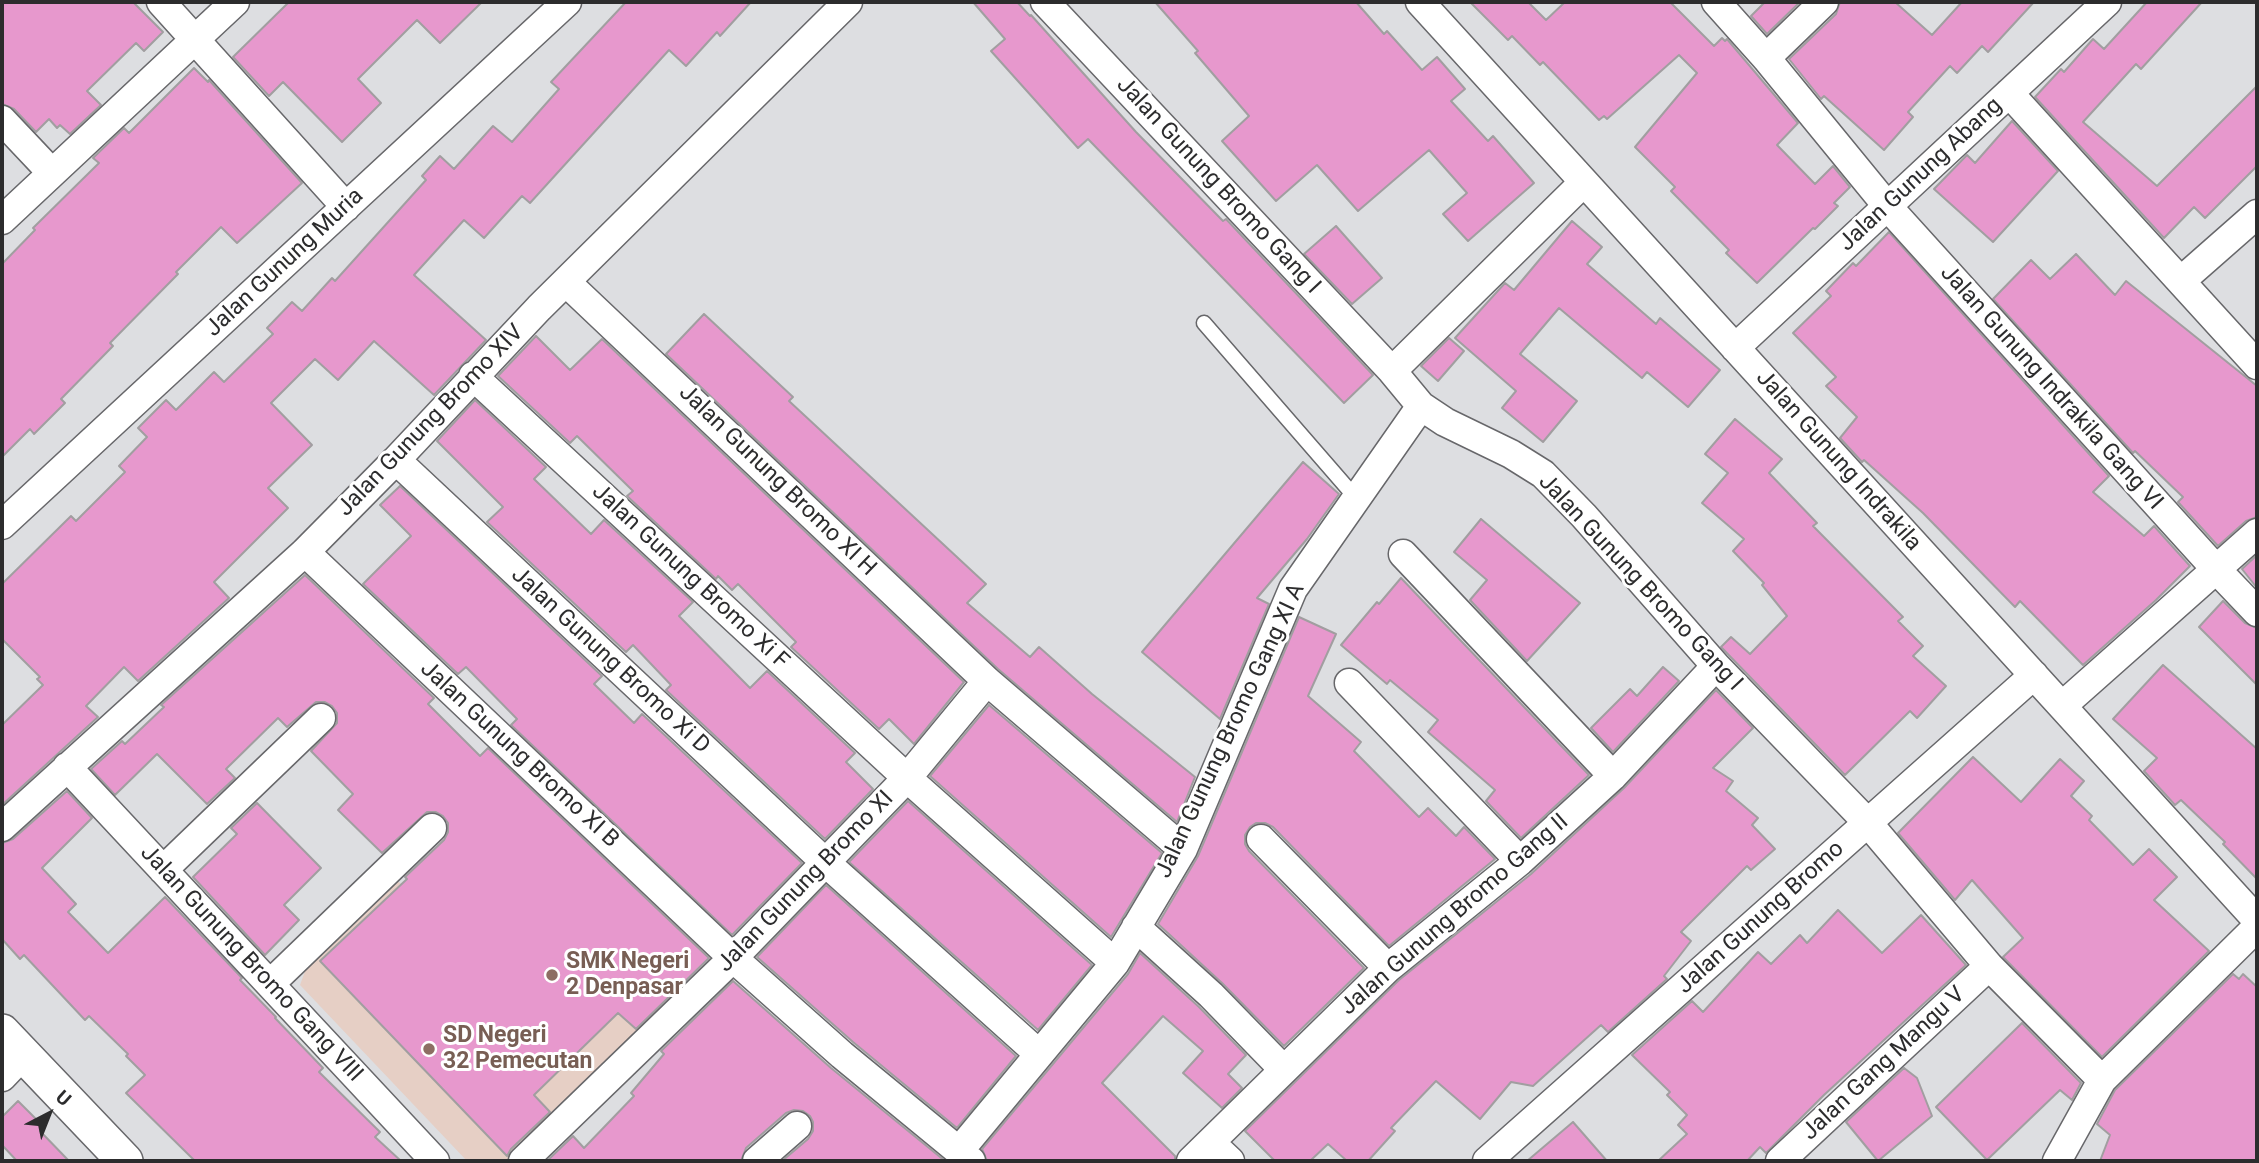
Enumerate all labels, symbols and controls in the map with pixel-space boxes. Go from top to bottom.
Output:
street label: Jalan Gunung Bromo Gang I [1110,72,1326,300]
street label: Jalan Gunung Abang [1834,92,2008,258]
street label: Jalan Gunung Muria [200,183,370,343]
street label: Jalan Gunung Indrakila Gang VI [1934,260,2168,516]
street label: Jalan Gunung Bromo XIV [332,319,530,523]
street label: Jalan Gunung Indrakila [1749,365,1927,557]
street label: Jalan Gunung Bromo XI H [673,380,881,582]
street label: Jalan Gunung Bromo Gang I [1532,469,1748,697]
street label: Jalan Gunung Bromo Xi F [586,479,794,675]
street label: Jalan Gunung Bromo Xi D [505,562,715,760]
street label: Jalan Gunung Bromo Gang XI A [1151,579,1311,883]
street label: Jalan Gunung Bromo XI B [414,656,624,854]
street label: Jalan Gunung Bromo XI [712,786,900,978]
street label: Jalan Gunung Bromo Gang II [1335,809,1575,1021]
street label: Jalan Gunung Bromo [1672,836,1850,1000]
street label: Jalan Gunung Bromo Gang VIII [134,840,368,1088]
place label: SMK Negeri 2 Denpasar [566,948,689,1002]
marker: SMK Negeri 2 Denpasar [544,967,560,983]
street label: Jalan Gang Mangu V [1797,981,1971,1147]
place label: SD Negeri 32 Pemecutan [443,1022,592,1076]
marker: SD Negeri 32 Pemecutan [421,1041,437,1057]
north arrow [14,1079,84,1149]
text: U [51,1085,76,1111]

